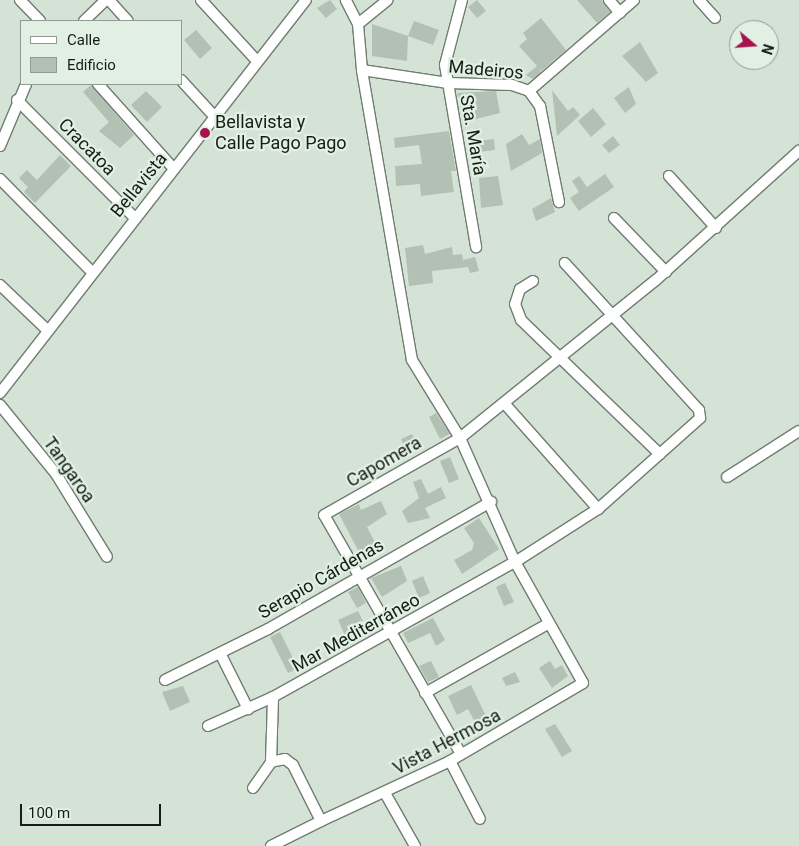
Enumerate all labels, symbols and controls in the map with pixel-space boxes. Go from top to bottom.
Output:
legend [20,20,182,85]
north arrow [729,20,779,70]
text: Calle [67,31,100,49]
text: N [758,42,776,56]
text: Edificio [67,56,116,74]
street label: Madeiros [448,56,524,84]
street label: Sta. María [455,93,491,177]
place label: Bellavista y Calle Pago Pago [215,112,347,154]
street label: Cracatoa [54,114,120,180]
marker: Bellavista y Calle Pago Pago [199,127,211,139]
street label: Bellavista [106,148,172,222]
street label: Capomera [343,432,425,492]
street label: Tangaroa [39,433,99,507]
street label: Serapio Cárdenas [254,534,388,624]
street label: Mar Mediterráneo [288,589,424,677]
street label: Vista Hermosa [389,705,505,779]
scale bar [22,794,164,826]
text: 100 m [28,804,70,822]

